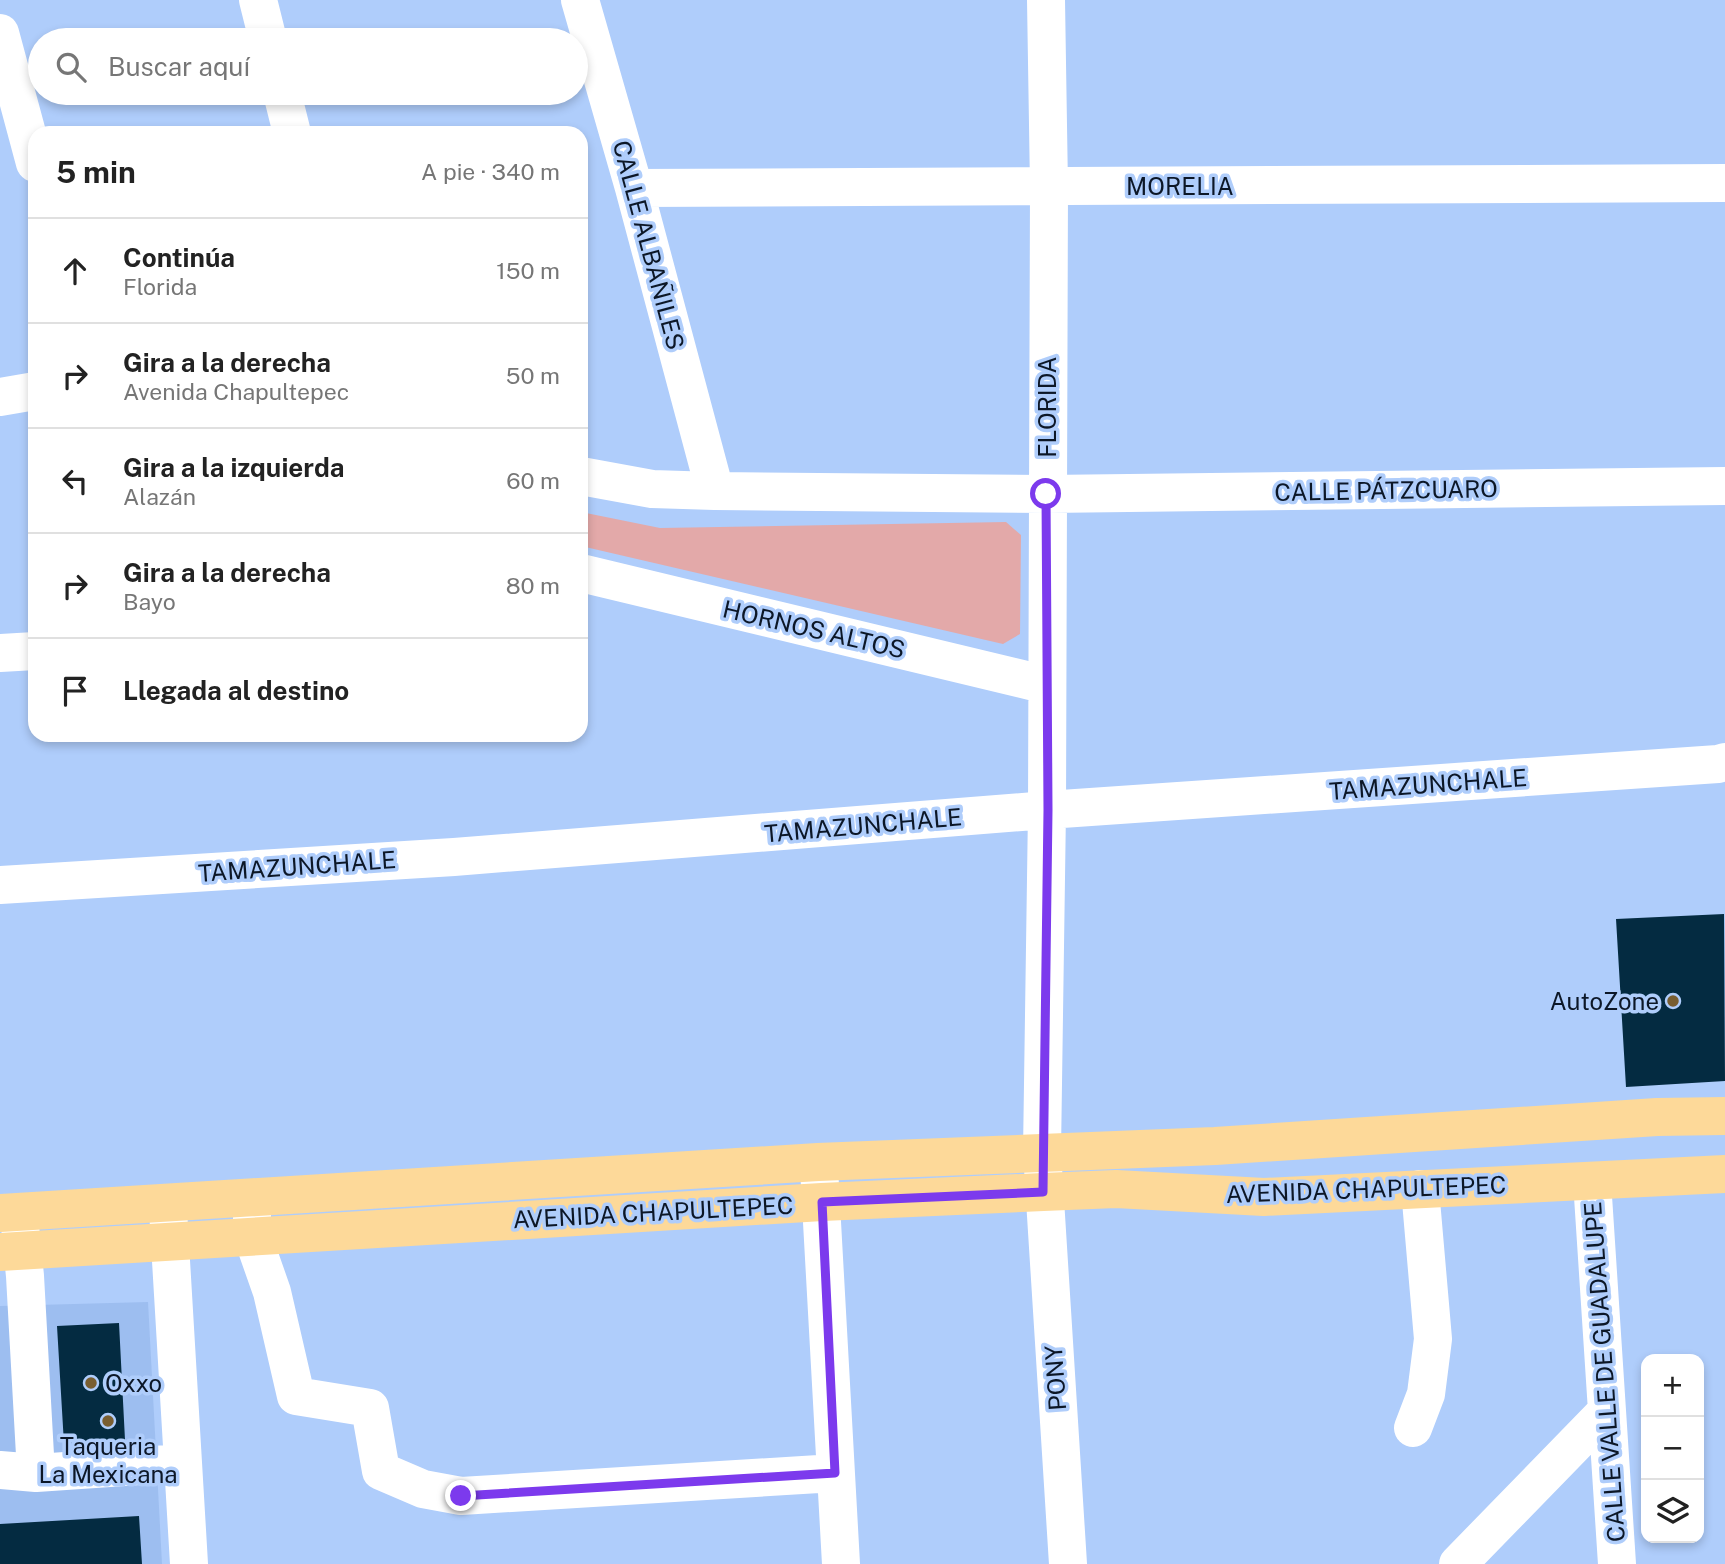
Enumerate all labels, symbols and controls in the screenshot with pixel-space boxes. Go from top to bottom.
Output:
search box [28,28,588,105]
icon: search [52,48,90,86]
text: Buscar aquí [108,51,250,82]
street label: CALLE ALBAÑILES [608,137,690,353]
text: 5 min [56,154,136,190]
text: A pie · 340 m [421,158,560,185]
street label: MORELIA [1126,172,1234,200]
text: Continúa [123,242,235,273]
icon: ahead [56,252,94,290]
text: 150 m [496,257,560,284]
text: Florida [123,273,197,300]
text: Gira a la derecha [123,347,331,378]
street label: FLORIDA [1033,356,1061,458]
icon: right [56,357,94,395]
text: 50 m [506,362,560,389]
text: Avenida Chapultepec [123,378,349,405]
text: Gira a la izquierda [123,452,345,483]
icon: left [56,462,94,500]
text: 60 m [506,467,560,494]
street label: CALLE PÁTZCUARO [1274,474,1498,506]
route start [1030,478,1061,509]
text: Alazán [123,483,196,510]
text: Gira a la derecha [123,557,331,588]
icon: right [56,567,94,605]
text: 80 m [506,572,560,599]
text: Bayo [123,588,176,615]
street label: HORNOS ALTOS [720,594,908,664]
icon: arrive [56,672,94,710]
text: Llegada al destino [123,675,349,706]
street label: TAMAZUNCHALE [1328,763,1528,805]
street label: TAMAZUNCHALE [763,802,963,848]
street label: TAMAZUNCHALE [197,845,397,887]
place label: AutoZone [1550,987,1659,1015]
marker: AutoZone [1665,993,1681,1009]
street label: AVENIDA CHAPULTEPEC [1225,1170,1507,1208]
street label: AVENIDA CHAPULTEPEC [512,1191,794,1233]
street label: CALLE VALLE DE GUADALUPE [1578,1201,1630,1543]
street label: PONY [1039,1344,1071,1412]
map controls [1641,1354,1704,1543]
button: + [1641,1354,1704,1417]
place label: Oxxo [105,1369,162,1397]
marker: Oxxo [83,1375,99,1391]
marker: Taqueria La Mexicana [100,1413,116,1429]
button: − [1641,1417,1704,1480]
place label: Taqueria La Mexicana [38,1432,178,1488]
route end [445,1480,476,1511]
button: layers [1641,1480,1704,1543]

